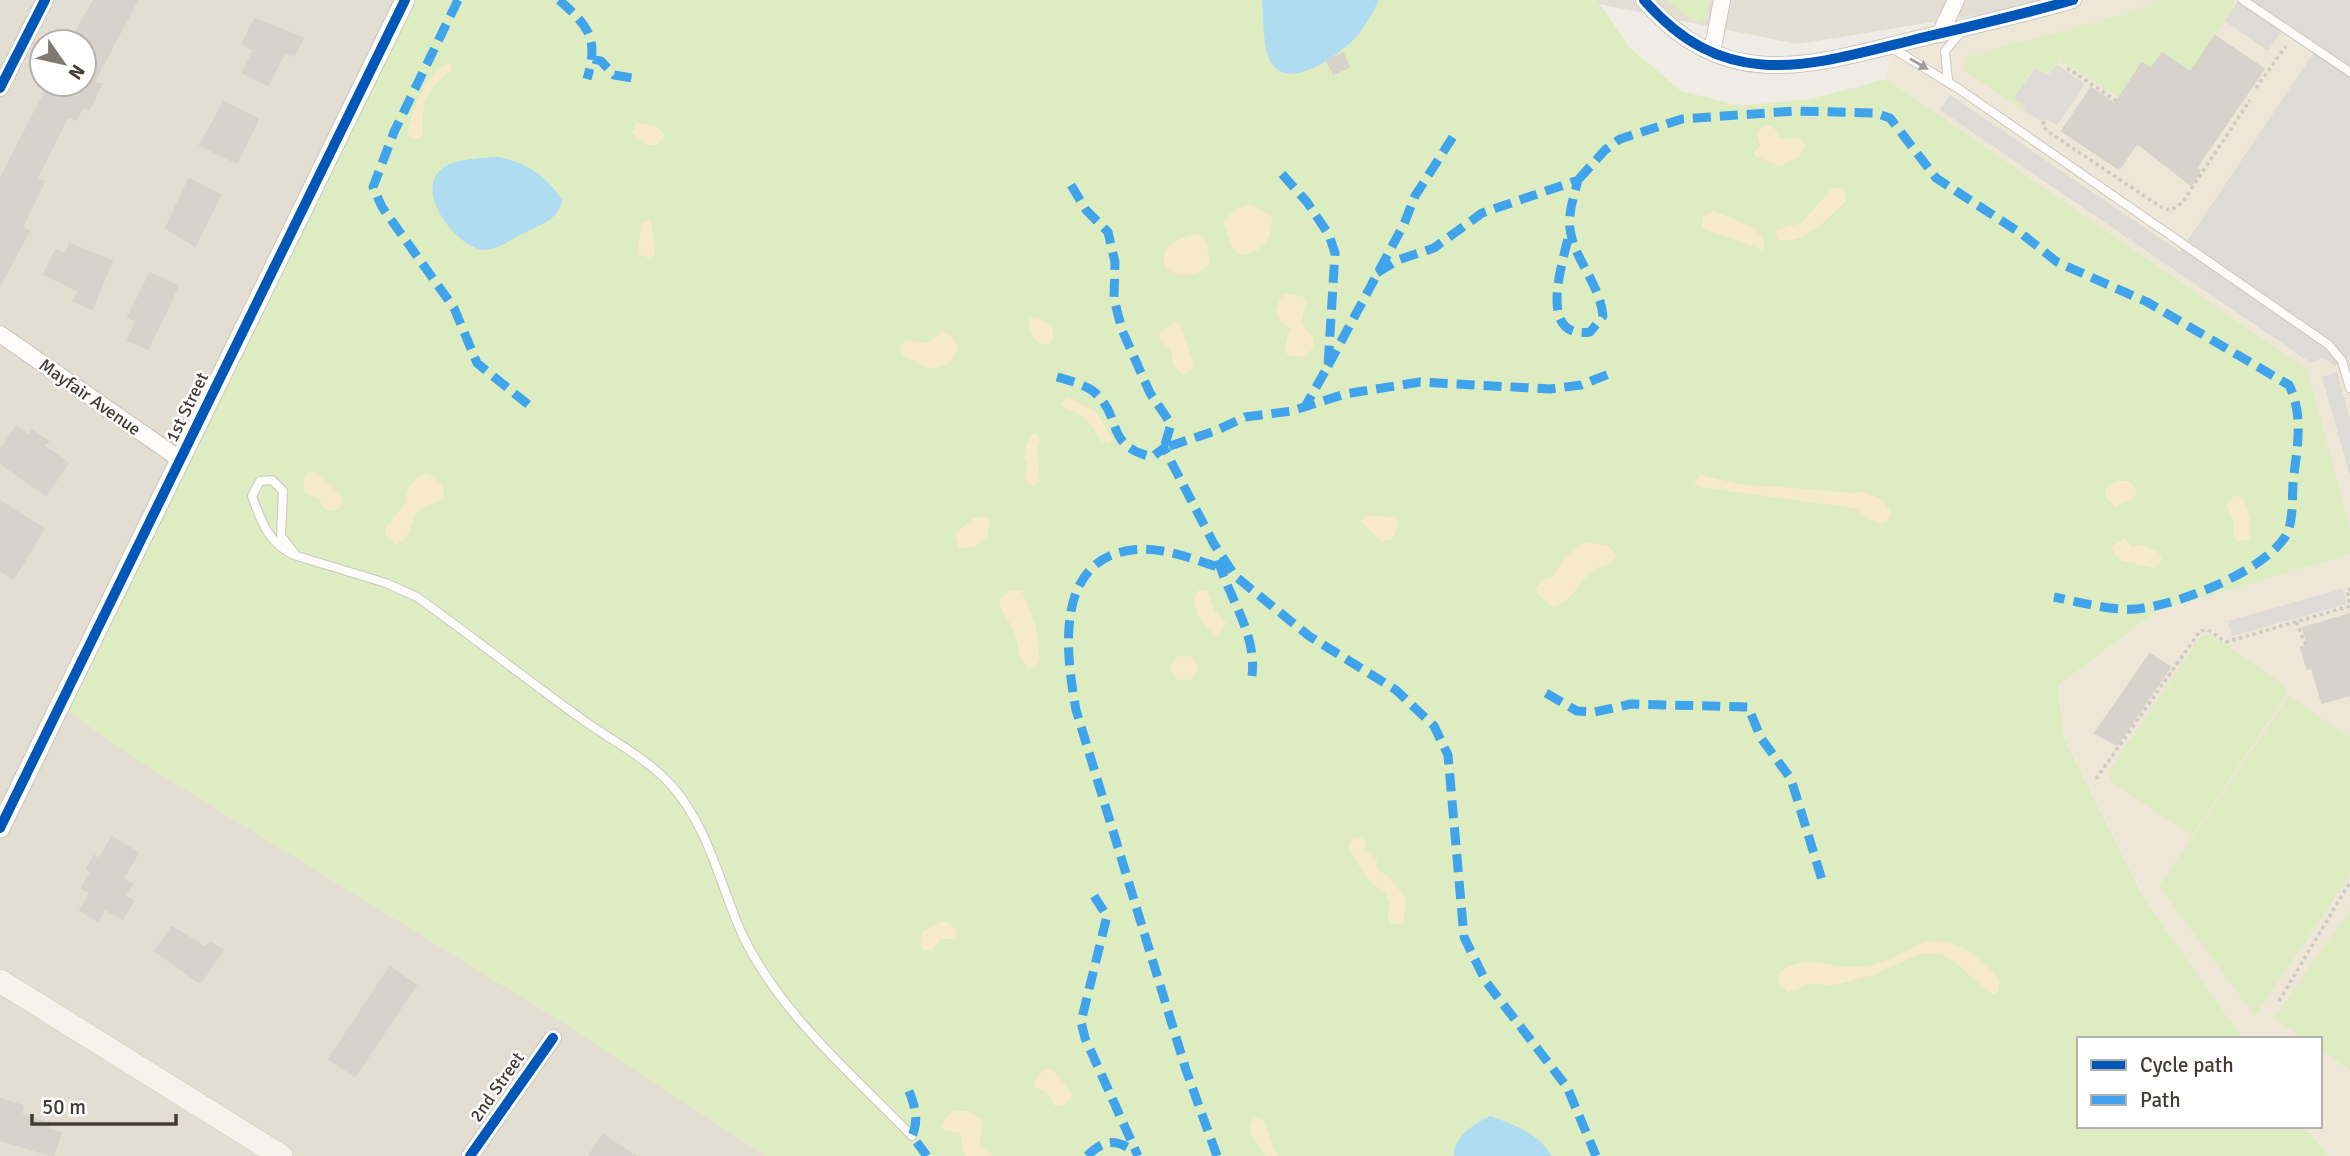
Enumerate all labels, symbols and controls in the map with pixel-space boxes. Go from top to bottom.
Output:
north arrow [28,28,98,98]
one-way arrow [1909,57,1928,70]
text: N [63,60,90,84]
street label: Mayfair Avenue [35,354,145,440]
street label: 1st Street [161,369,213,445]
legend [2077,1037,2322,1128]
street label: 2nd Street [465,1048,529,1126]
text: Cycle path [2140,1052,2234,1078]
scale bar [32,1082,175,1126]
text: Path [2140,1087,2181,1113]
text: 50 m [42,1094,86,1120]

